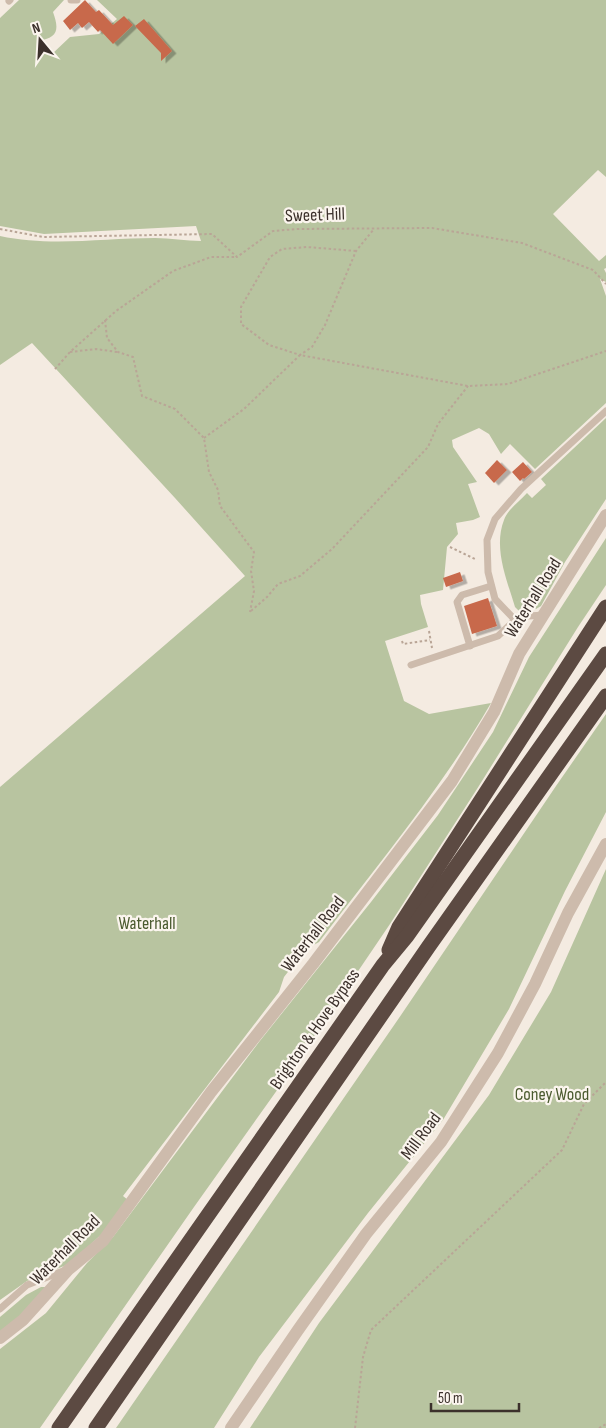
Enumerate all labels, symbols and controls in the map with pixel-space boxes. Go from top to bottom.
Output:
north arrow [15,15,65,65]
text: N [30,19,42,37]
street label: Sweet Hill [285,203,345,227]
street label: Waterhall Road [500,554,566,642]
street label: Waterhall Road [277,892,349,976]
park label: Waterhall [118,913,176,934]
street label: Brighton & Hove Bypass [266,965,364,1093]
park label: Coney Wood [515,1084,589,1105]
street label: Mill Road [396,1108,446,1164]
street label: Waterhall Road [26,1211,104,1289]
scale bar [431,1380,518,1412]
text: 50 m [438,1389,463,1408]

